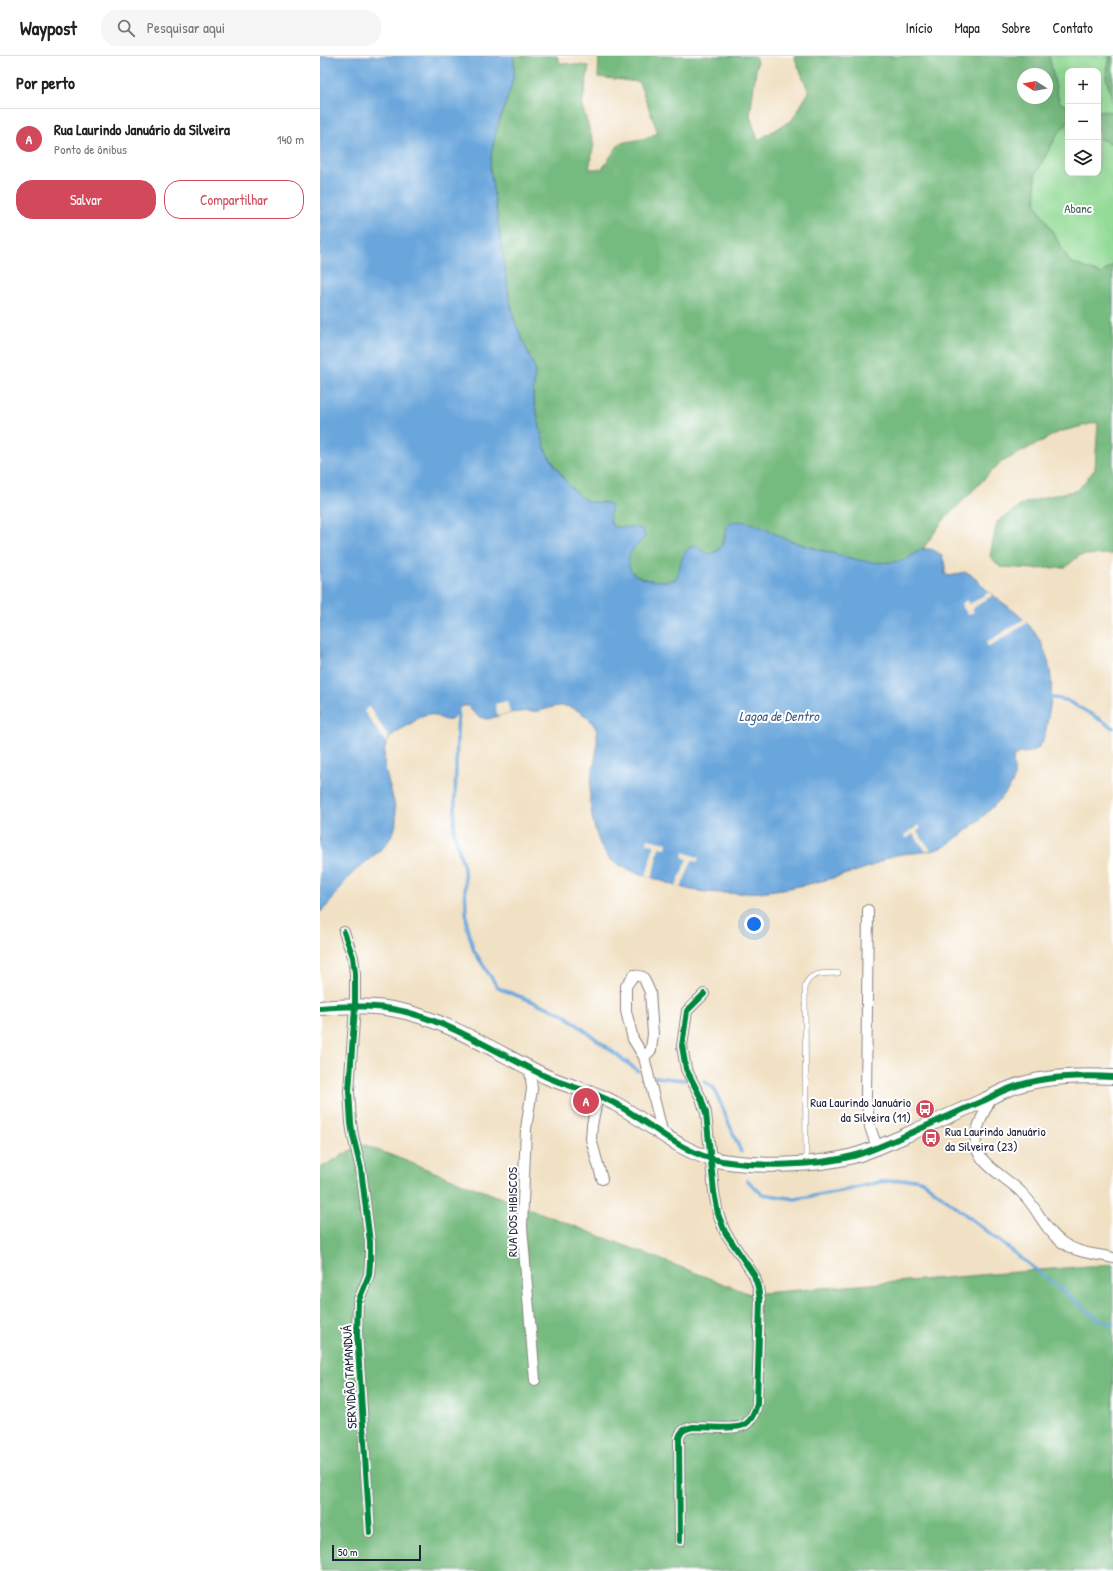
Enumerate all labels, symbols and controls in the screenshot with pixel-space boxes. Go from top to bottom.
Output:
search box [101,10,381,46]
text: Waypost [20,15,77,41]
icon: search [115,17,137,39]
text: Pesquisar aqui [147,17,225,38]
text: Início [906,18,932,37]
text: Mapa [954,18,980,37]
text: Sobre [1002,18,1031,37]
text: Contato [1053,18,1093,37]
north arrow [1017,68,1053,104]
map controls [1065,68,1101,176]
button: + [1065,68,1101,104]
text: Por perto [16,71,75,94]
button: − [1065,104,1101,140]
text: Rua Laurindo Januário da Silveira [54,119,230,140]
text: A [26,130,32,148]
text: 140 m [277,130,304,148]
text: Ponto de ônibus [54,140,127,158]
button: layers [1065,140,1101,176]
button: Salvar [16,180,156,219]
button: Compartilhar [164,180,304,219]
park label: Abanc [1064,199,1092,217]
water label: Lagoa de Dentro [739,706,820,726]
your location [744,914,764,934]
pin: A [573,1086,599,1116]
place label: Rua Laurindo Januário da Silveira (11) [810,1093,911,1126]
bus stop icon: Rua Laurindo Januário da Silveira (11) [914,1098,936,1120]
place label: Rua Laurindo Januário da Silveira (23) [945,1122,1046,1155]
bus stop icon: Rua Laurindo Januário da Silveira (23) [920,1127,942,1149]
street label: RUA DOS HIBISCOS [503,1167,521,1257]
street label: SERVIDÃO TAMANDUÁ [337,1324,361,1429]
scale bar [332,1543,421,1562]
text: 50 m [338,1545,358,1559]

